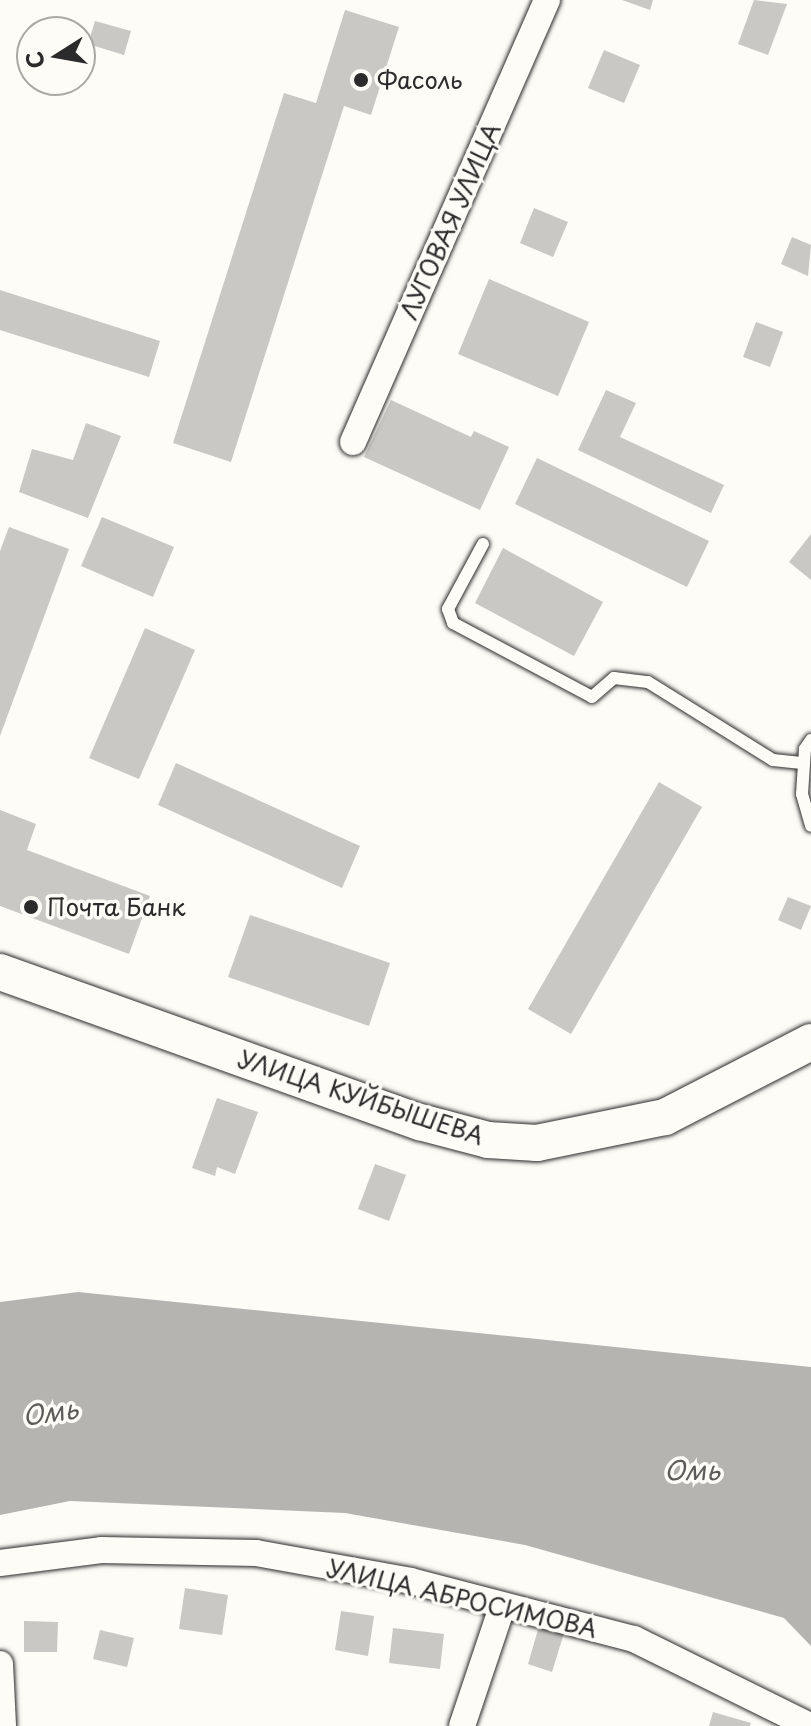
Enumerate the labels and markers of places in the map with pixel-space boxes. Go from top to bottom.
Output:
place label: Фасоль [377,66,463,94]
marker: Фасоль [352,71,370,89]
place label: Почта Банк [47,893,186,921]
marker: Почта Банк [22,898,40,916]

